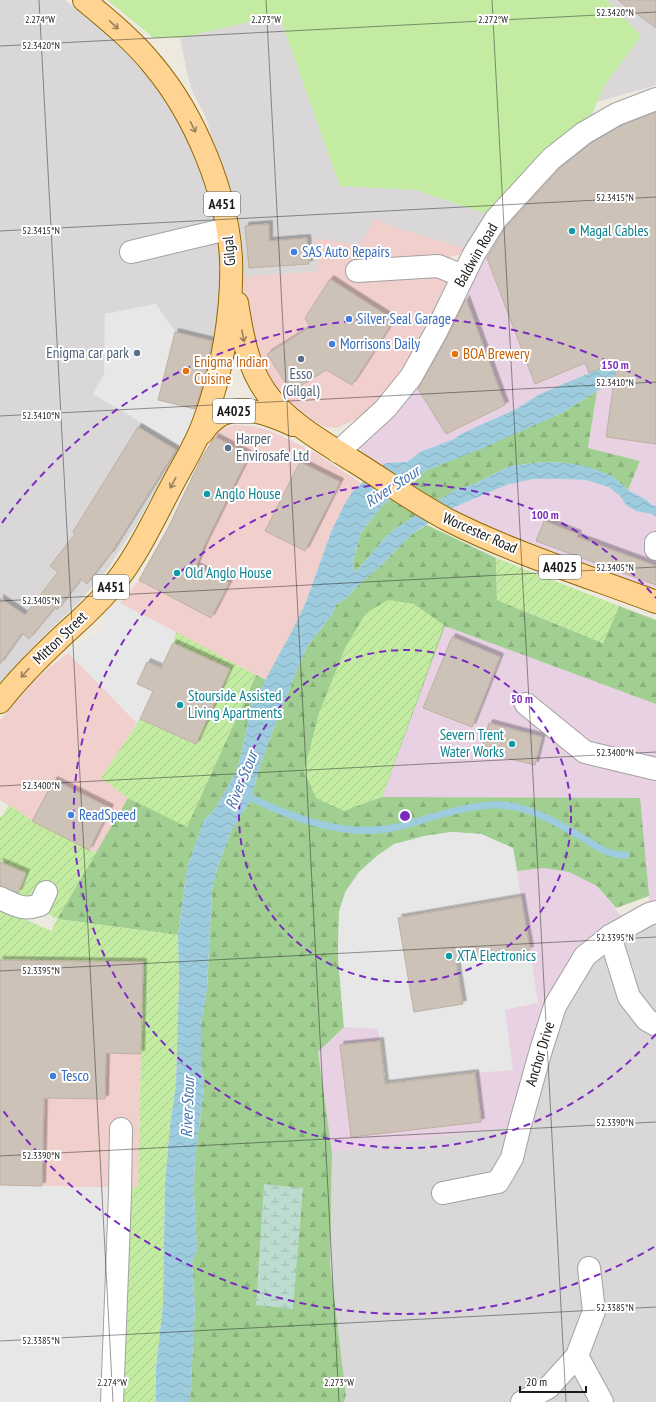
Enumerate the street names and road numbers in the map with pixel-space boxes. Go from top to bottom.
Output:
road number: A451 [204,192,240,216]
street label: Baldwin Road [450,219,501,290]
street label: Gilgal [218,235,239,267]
road number: A4025 [213,399,255,423]
street label: Worcester Road [440,508,520,557]
road number: A4025 [539,555,581,579]
road number: A451 [93,575,129,599]
street label: Mitton Street [29,607,91,668]
street label: Anchor Drive [521,1019,558,1089]

